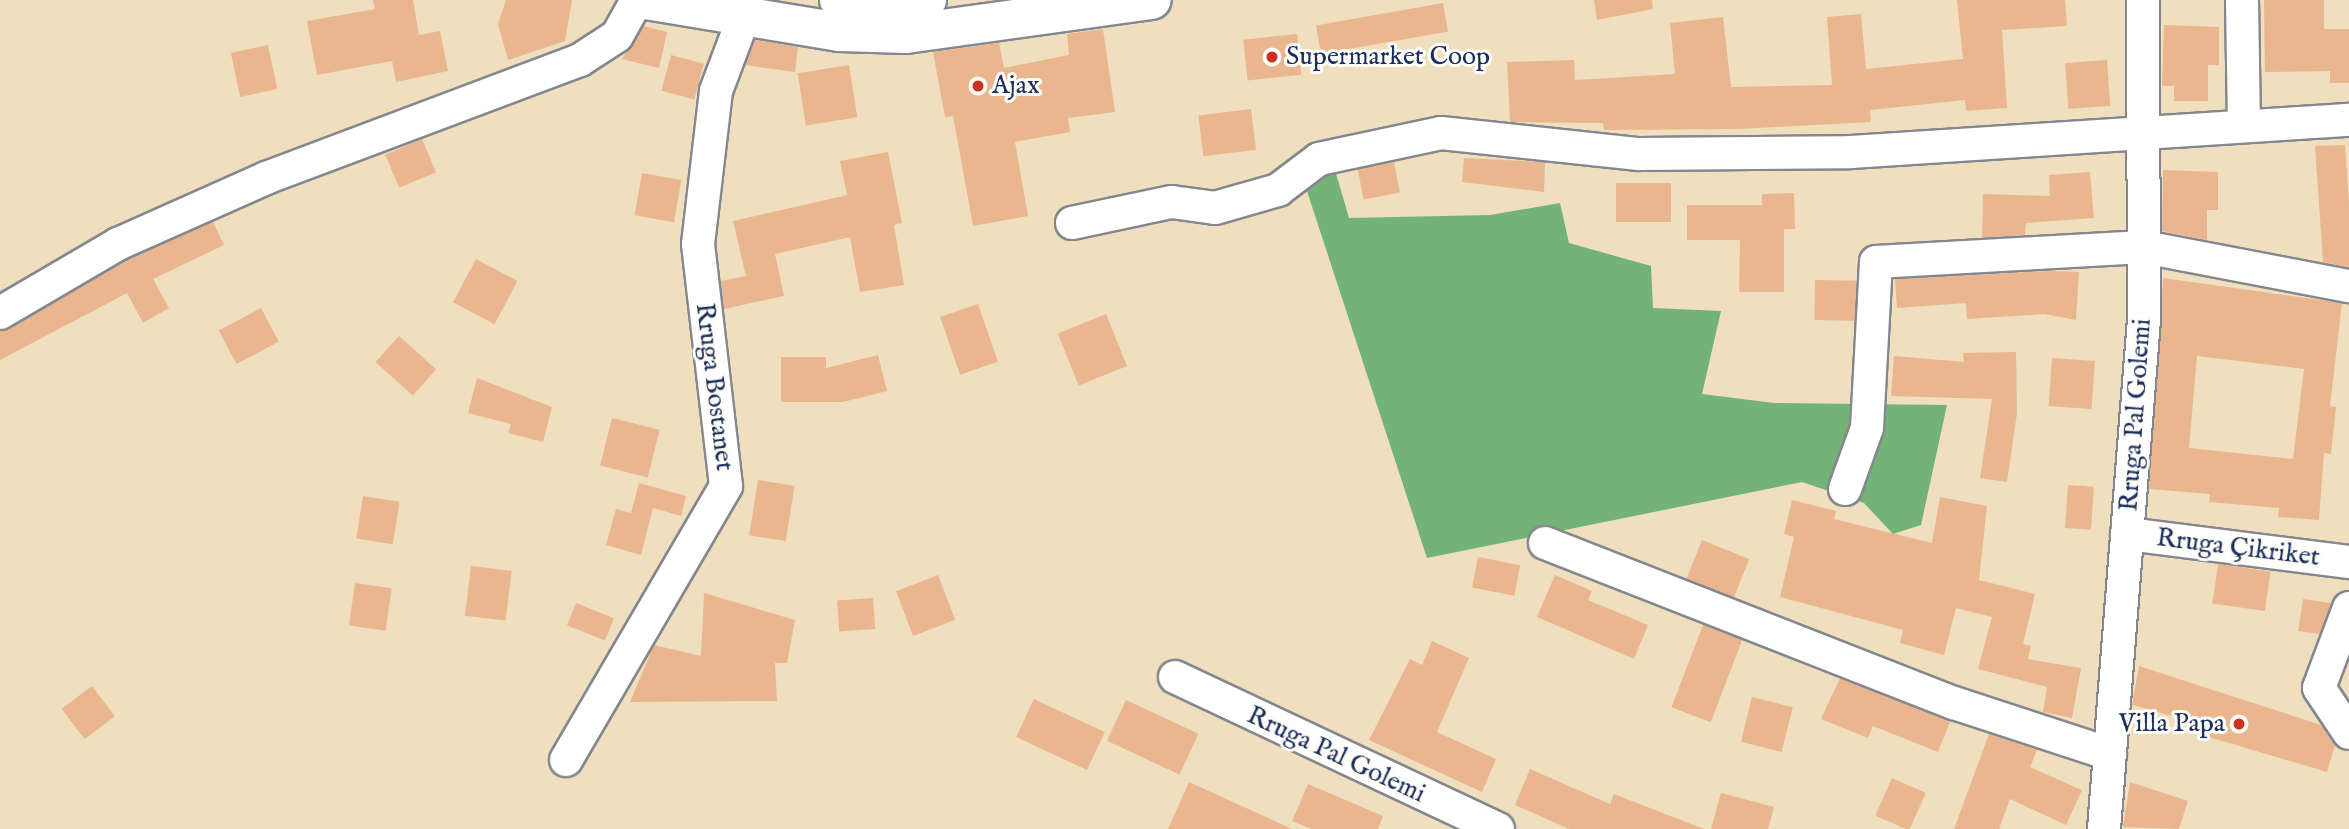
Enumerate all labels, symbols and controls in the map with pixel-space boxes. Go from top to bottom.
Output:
place label: Supermarket Coop [1286,41,1490,73]
marker: Supermarket Coop [1264,49,1280,65]
place label: Ajax [992,70,1040,102]
marker: Ajax [970,78,986,94]
street label: Rruga Bostanet [688,301,740,473]
street label: Rruga Pal Golemi [2114,318,2158,512]
street label: Rruga Çikriket [2155,523,2321,573]
street label: Rruga Pal Golemi [1242,700,1430,810]
place label: Villa Papa [2118,708,2225,740]
marker: Villa Papa [2231,716,2247,732]

